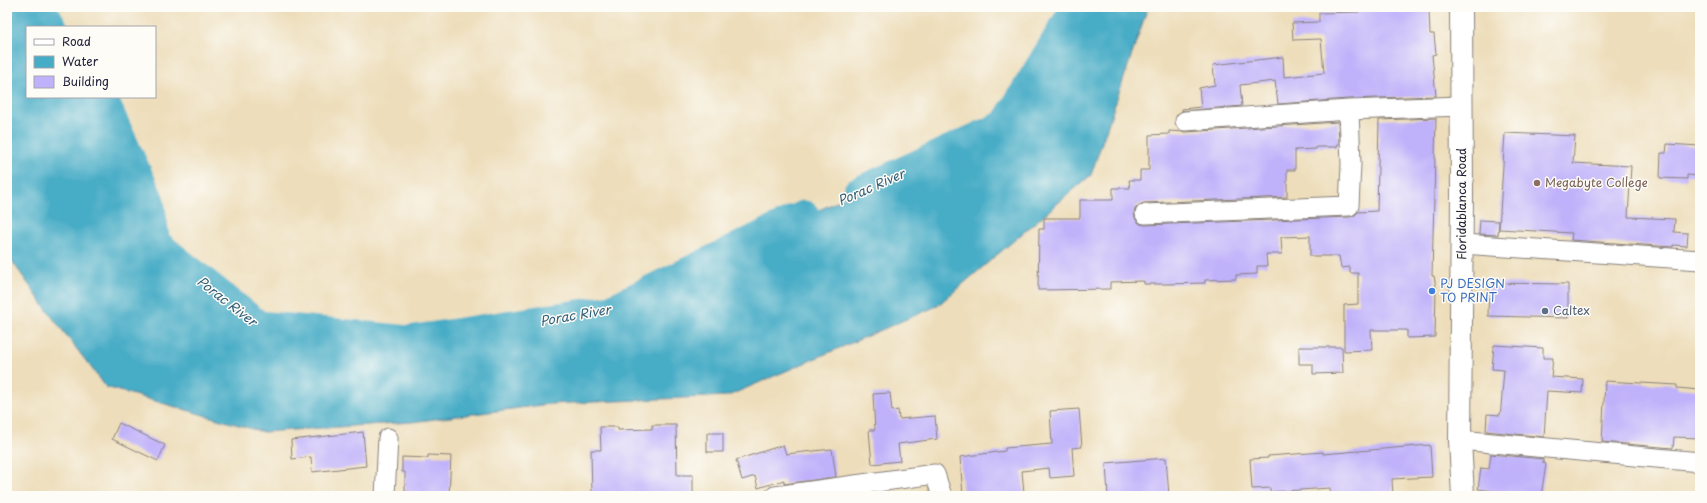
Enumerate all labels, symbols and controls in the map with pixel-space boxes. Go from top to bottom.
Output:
legend [26,26,156,98]
text: Road [62,32,91,50]
text: Water [62,52,99,70]
text: Building [62,72,109,90]
street label: Floridablanca Road [1452,148,1470,260]
water label: Porac River [834,162,909,210]
place label: Megabyte College [1545,173,1647,191]
marker: Megabyte College [1532,178,1542,188]
water label: Porac River [193,271,263,331]
place label: PJ DESIGN TO PRINT [1440,274,1505,306]
marker: PJ DESIGN TO PRINT [1427,286,1437,296]
water label: Porac River [538,299,614,330]
place label: Caltex [1553,301,1590,319]
marker: Caltex [1540,306,1550,316]

